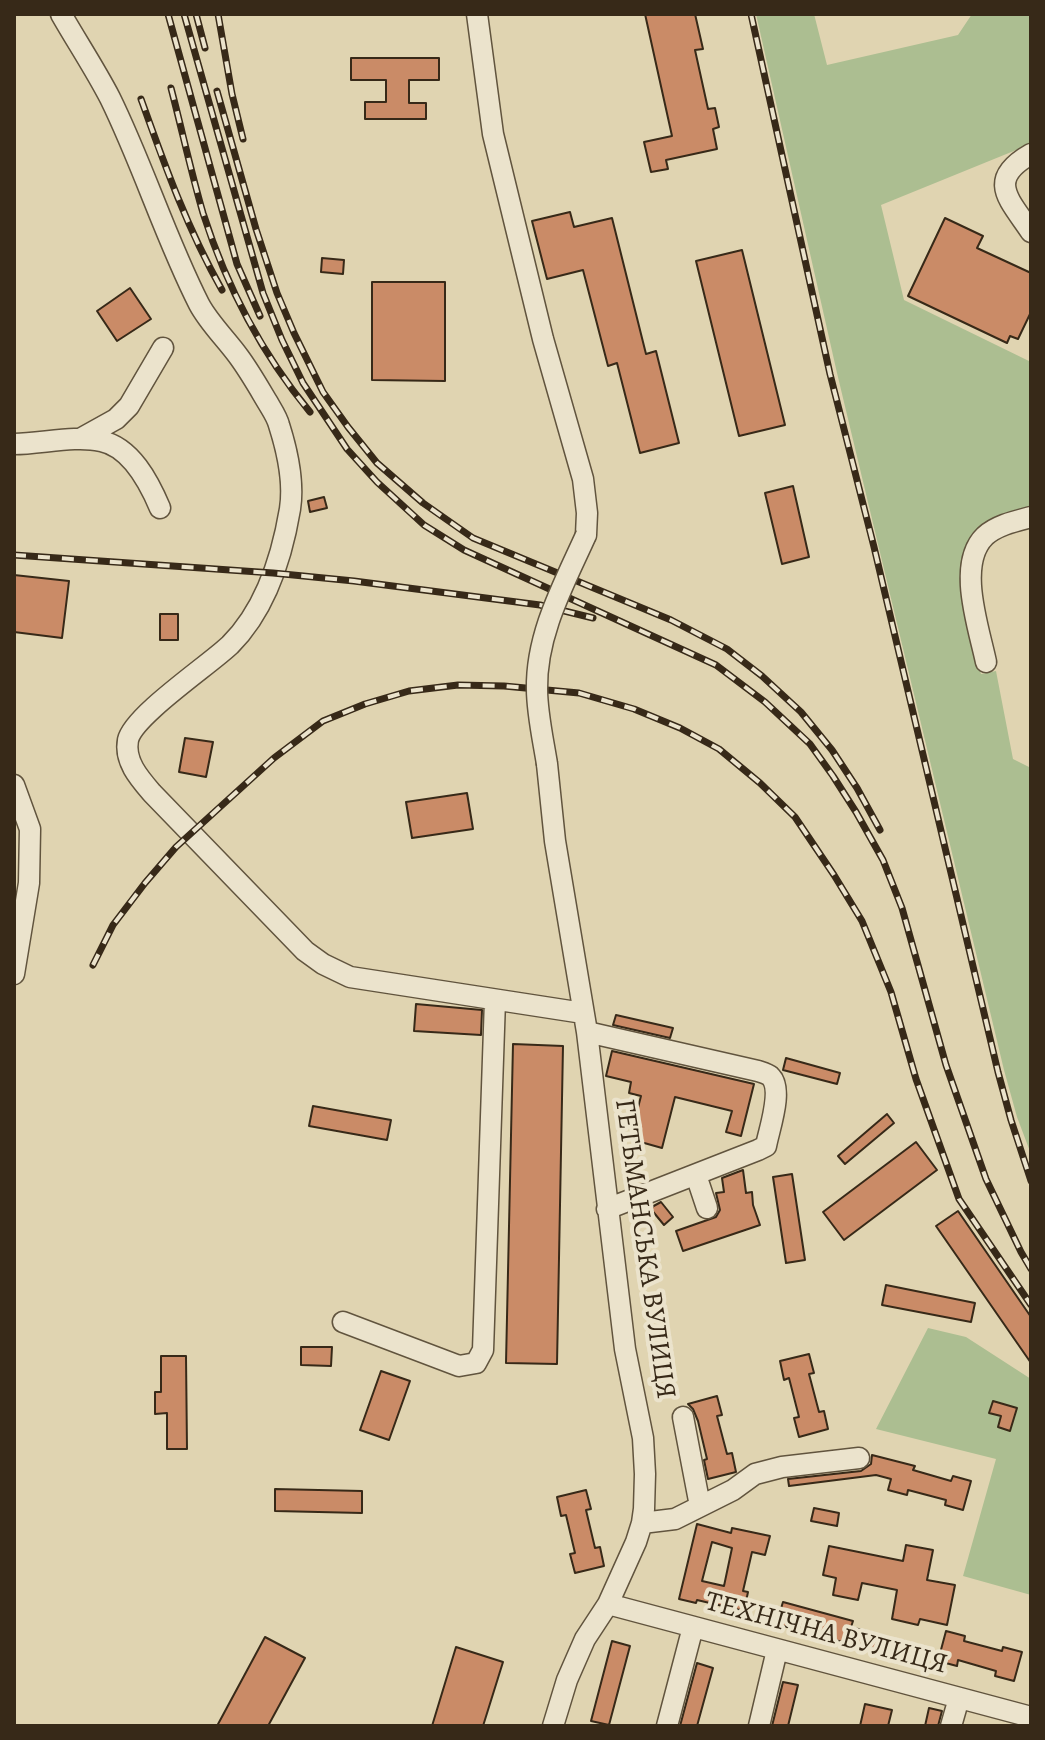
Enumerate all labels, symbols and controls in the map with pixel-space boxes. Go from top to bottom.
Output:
street label: ГЕТЬМАНСЬКА ВУЛИЦЯ [606,1097,682,1401]
street label: ТЕХНІЧНА ВУЛИЦЯ [701,1586,951,1682]

